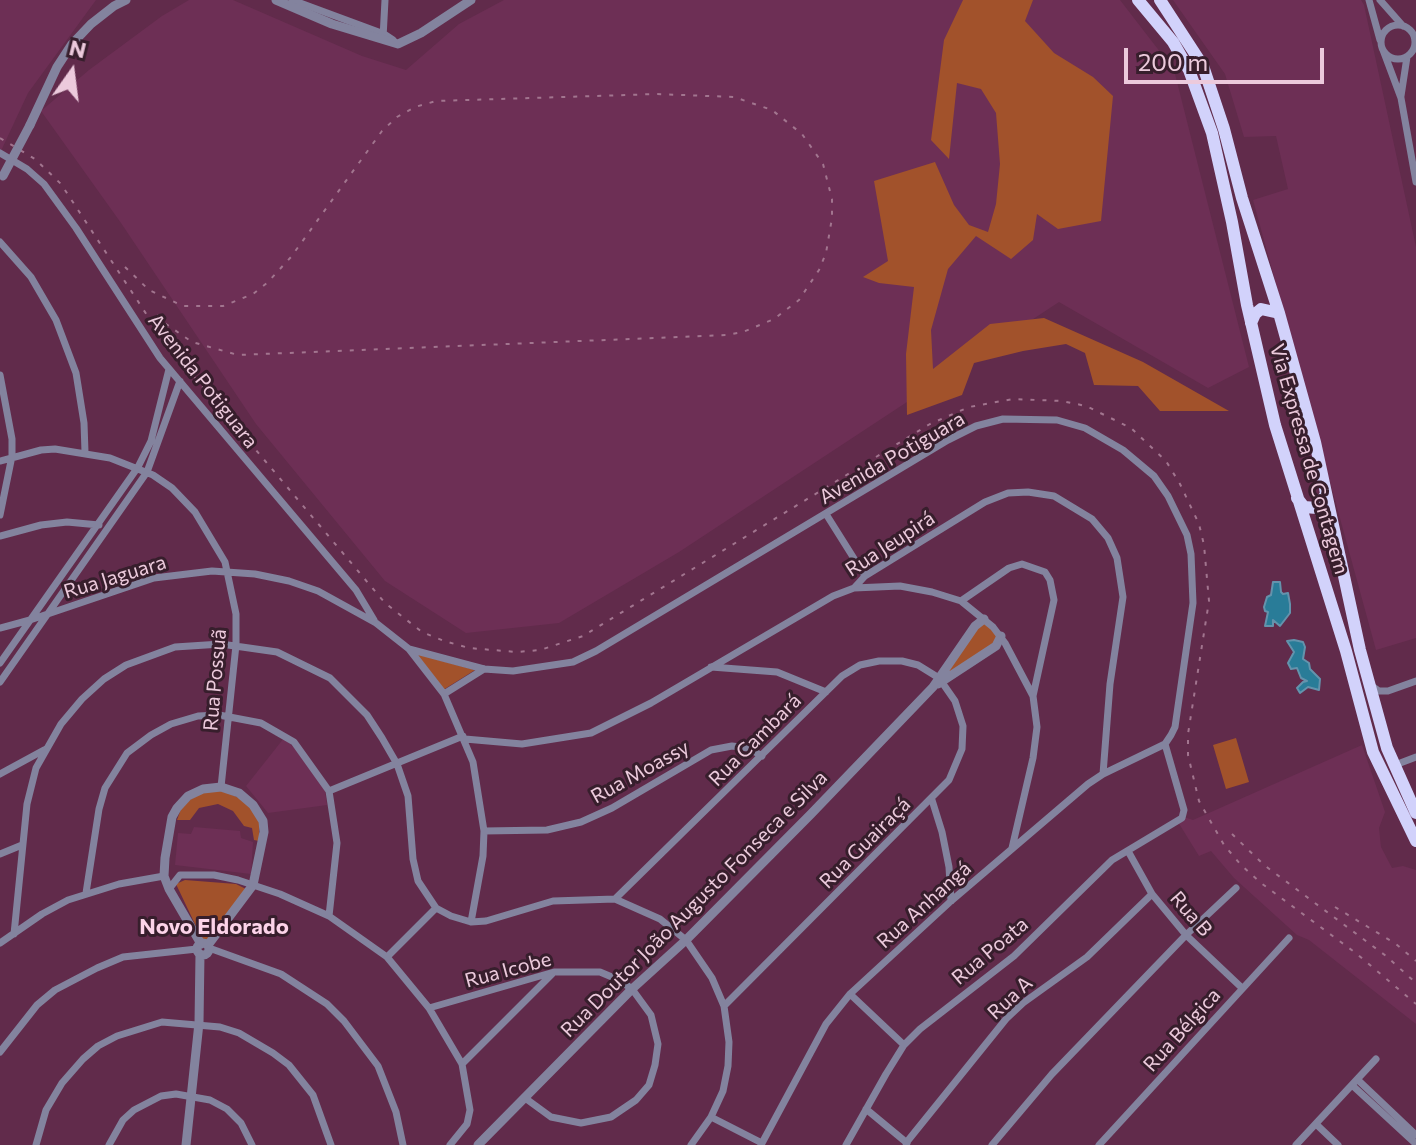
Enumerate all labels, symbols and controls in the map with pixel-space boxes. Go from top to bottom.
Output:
north arrow [32,32,112,112]
scale bar [1128,32,1328,82]
text: N [67,33,89,63]
text: 200 m [1138,47,1208,76]
street label: Avenida Potiguara [143,309,263,453]
street label: Via Expressa de Contagem [1265,341,1353,577]
street label: Avenida Potiguara [815,407,969,509]
street label: Rua Jeupirá [841,506,939,582]
street label: Rua Jaguara [61,550,169,604]
street label: Rua Possuã [199,628,231,732]
street label: Rua Cambará [704,689,806,791]
street label: Rua Moassy [587,735,693,809]
street label: Rua Doutor João Augusto Fonseca e Silva [556,766,832,1042]
street label: Rua Guairaçá [815,793,915,893]
street label: Rua Anhangá [872,856,976,954]
street label: Rua B [1165,887,1217,941]
street label: Rua Poata [947,912,1033,990]
district label: Novo Eldorado [139,914,289,940]
street label: Rua Icobe [462,947,554,993]
street label: Rua A [983,971,1037,1025]
street label: Rua Bélgica [1138,983,1226,1077]

